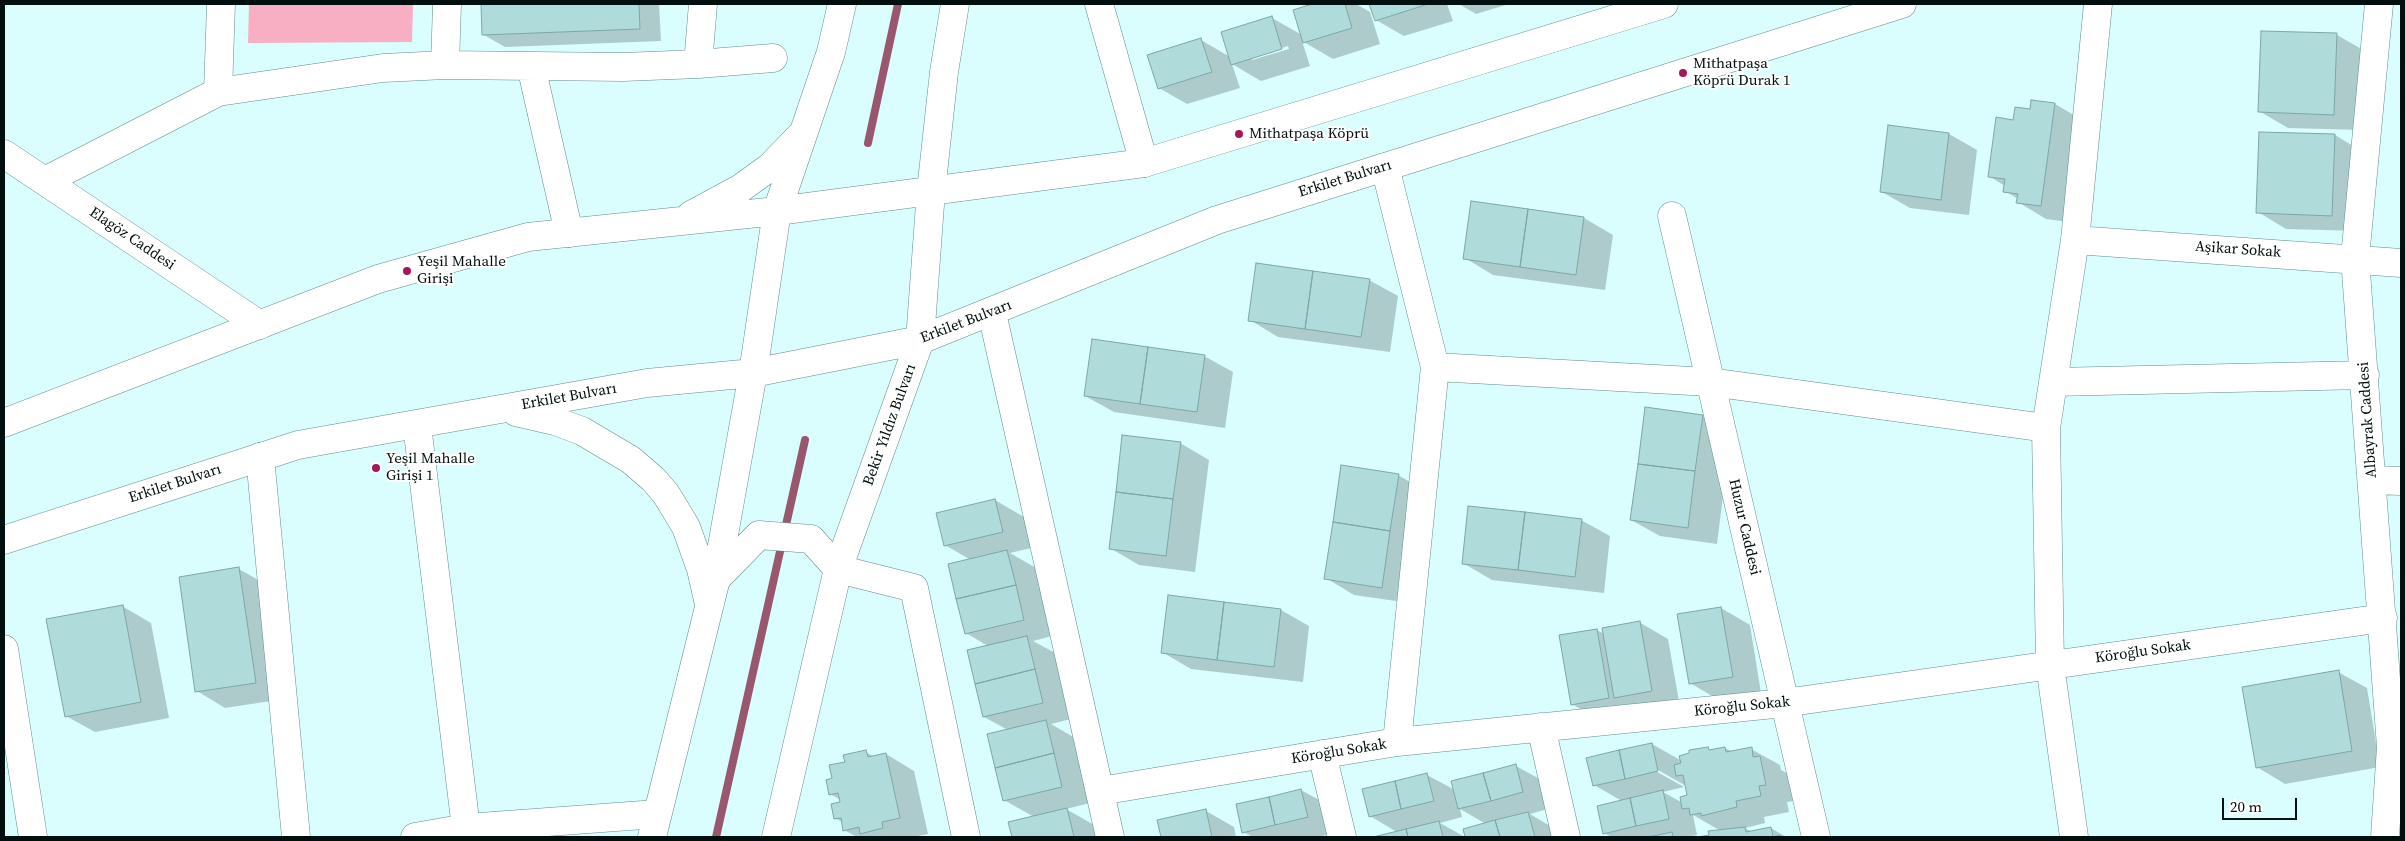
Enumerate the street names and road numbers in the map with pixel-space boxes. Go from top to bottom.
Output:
street label: Erkilet Bulvarı [1296,156,1394,202]
street label: Elagöz Caddesi [86,204,178,274]
street label: Aşikar Sokak [2194,238,2282,262]
street label: Erkilet Bulvarı [918,296,1014,348]
street label: Albayrak Caddesi [2355,361,2381,479]
street label: Bekir Yıldız Bulvarı [860,362,920,488]
street label: Erkilet Bulvarı [520,380,618,414]
street label: Erkilet Bulvarı [126,461,224,507]
street label: Huzur Caddesi [1724,477,1764,577]
street label: Köroğlu Sokak [2094,636,2192,668]
street label: Köroğlu Sokak [1693,693,1791,721]
street label: Köroğlu Sokak [1290,736,1388,768]

